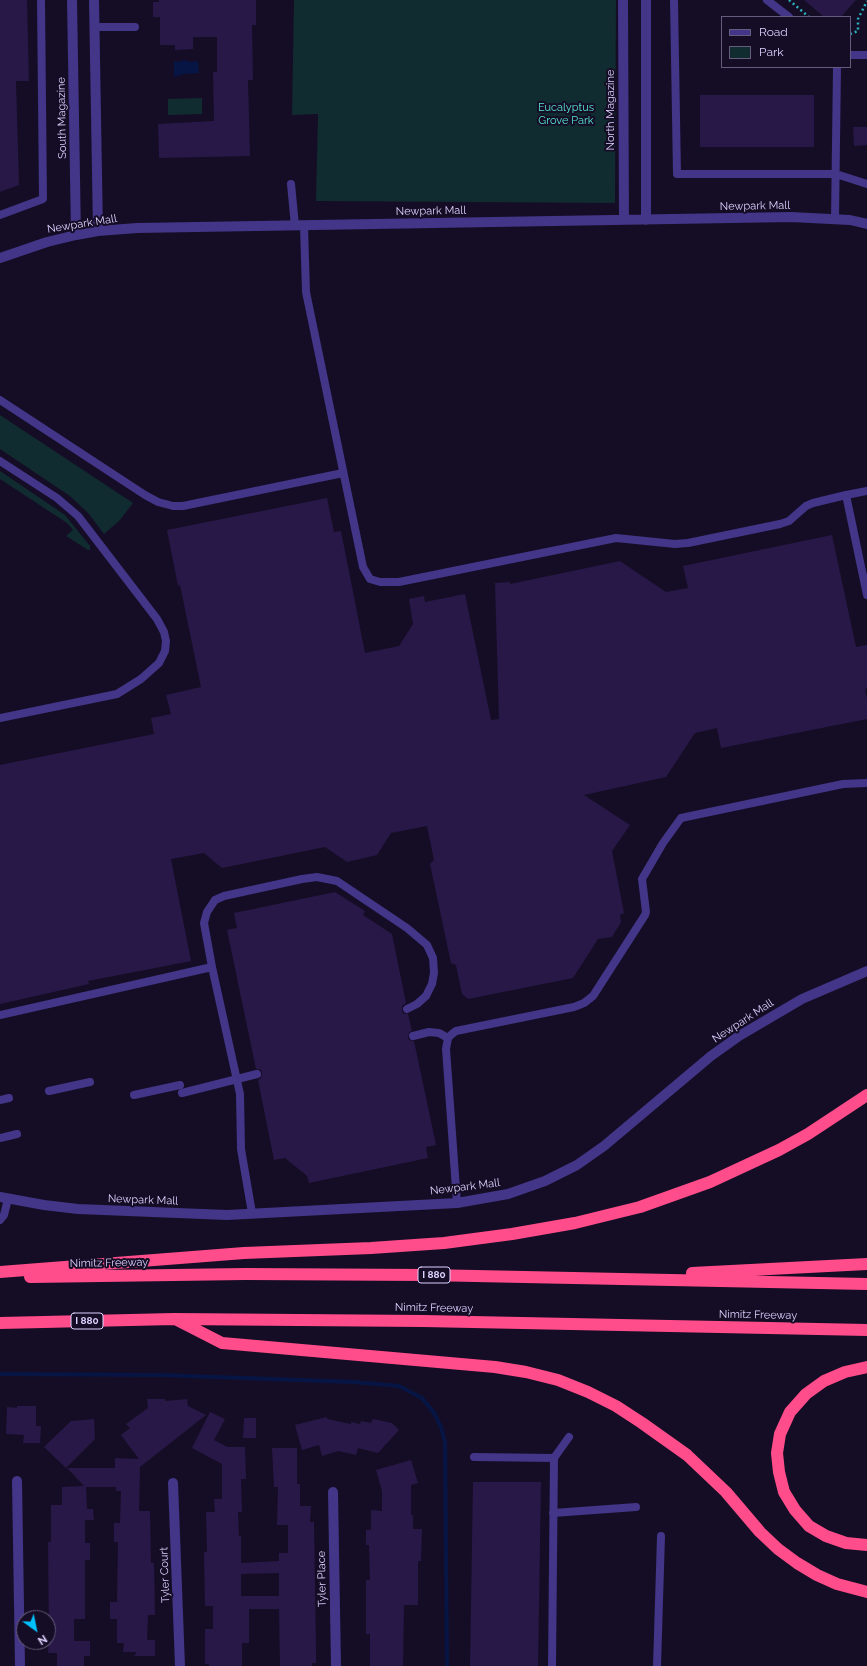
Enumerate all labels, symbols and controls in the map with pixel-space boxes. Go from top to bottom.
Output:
legend [721,16,851,68]
text: Road [759,25,788,39]
text: Park [759,45,784,59]
street label: North Magazine [604,70,618,150]
street label: South Magazine [55,77,69,159]
park label: Eucalyptus Grove Park [538,101,594,127]
street label: Newpark Mall [720,199,790,213]
street label: Newpark Mall [396,204,466,218]
street label: Newpark Mall [46,212,118,236]
street label: Newpark Mall [710,996,776,1046]
street label: Newpark Mall [429,1176,501,1198]
street label: Newpark Mall [108,1192,178,1208]
street label: Nimitz Freeway [70,1256,148,1270]
road number: I 880 [418,1267,450,1283]
street label: Nimitz Freeway [395,1301,473,1315]
street label: Nimitz Freeway [719,1308,797,1322]
road number: I 880 [71,1313,103,1329]
street label: Tyler Court [157,1547,173,1603]
street label: Tyler Place [315,1551,329,1607]
north arrow [16,1610,56,1650]
text: N [35,1632,49,1647]

